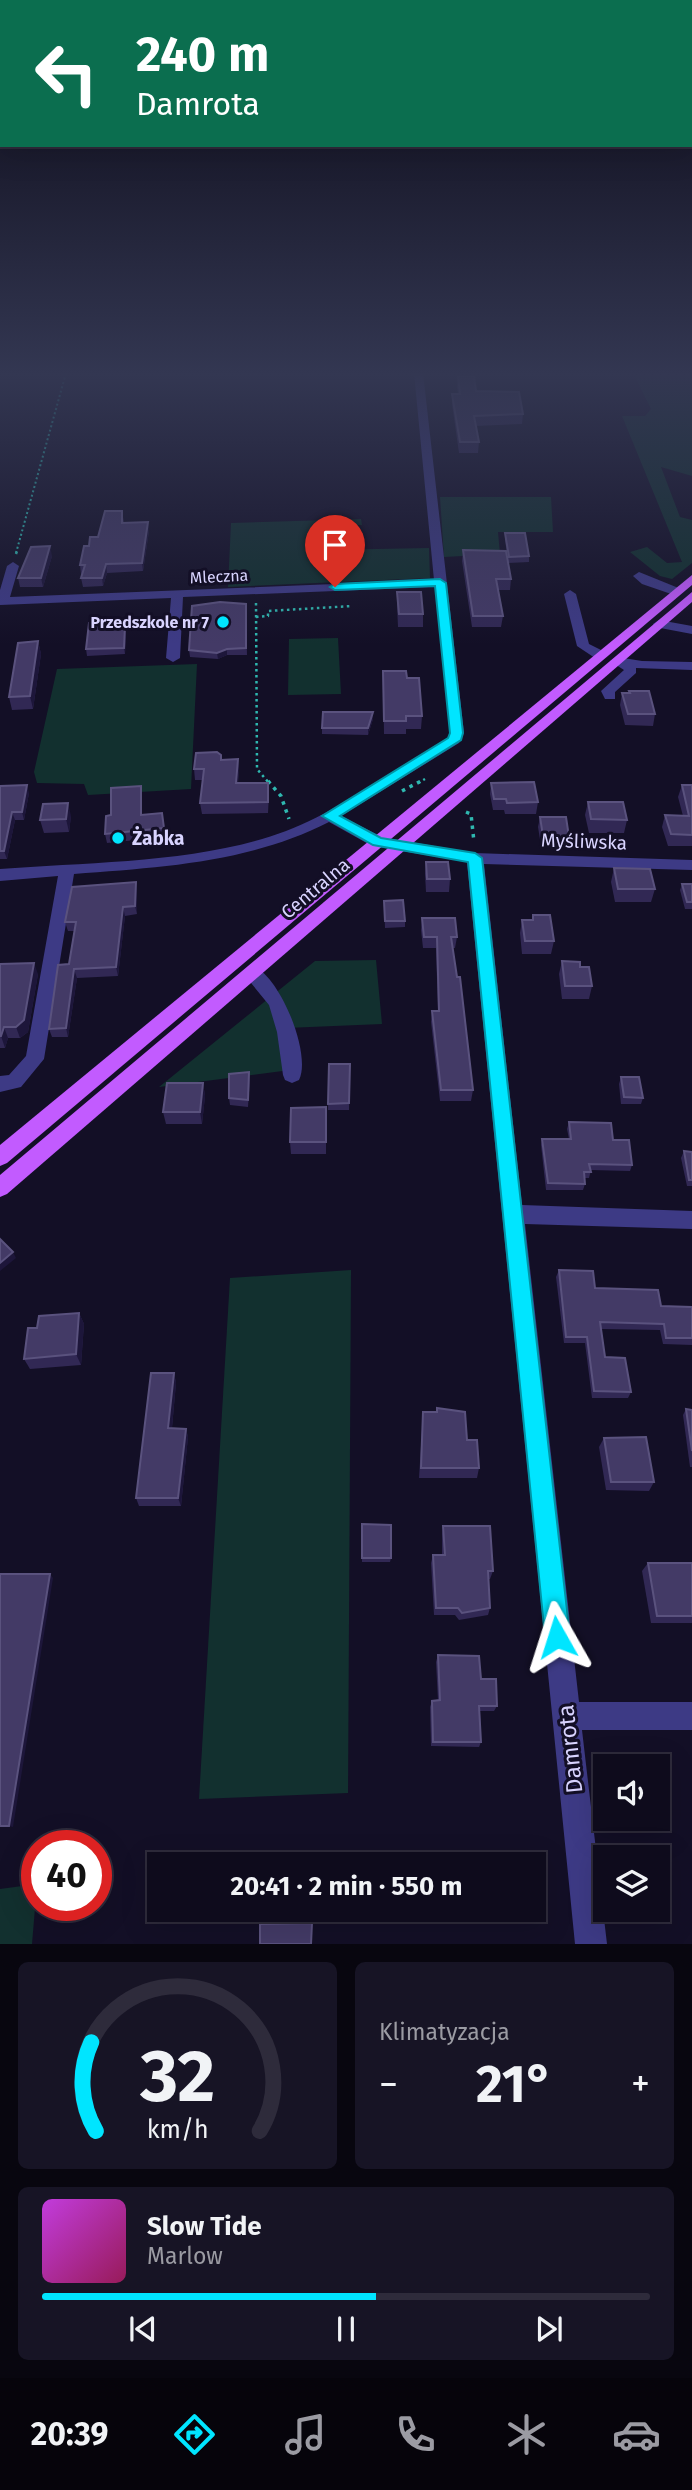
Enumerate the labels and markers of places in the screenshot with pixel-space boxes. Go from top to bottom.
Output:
pin [305,515,365,587]
place label: Przedszkole nr 7 [91,613,210,632]
marker: Przedszkole nr 7 [215,614,231,630]
place label: Żabka [132,826,184,850]
marker: Żabka [110,830,126,846]

